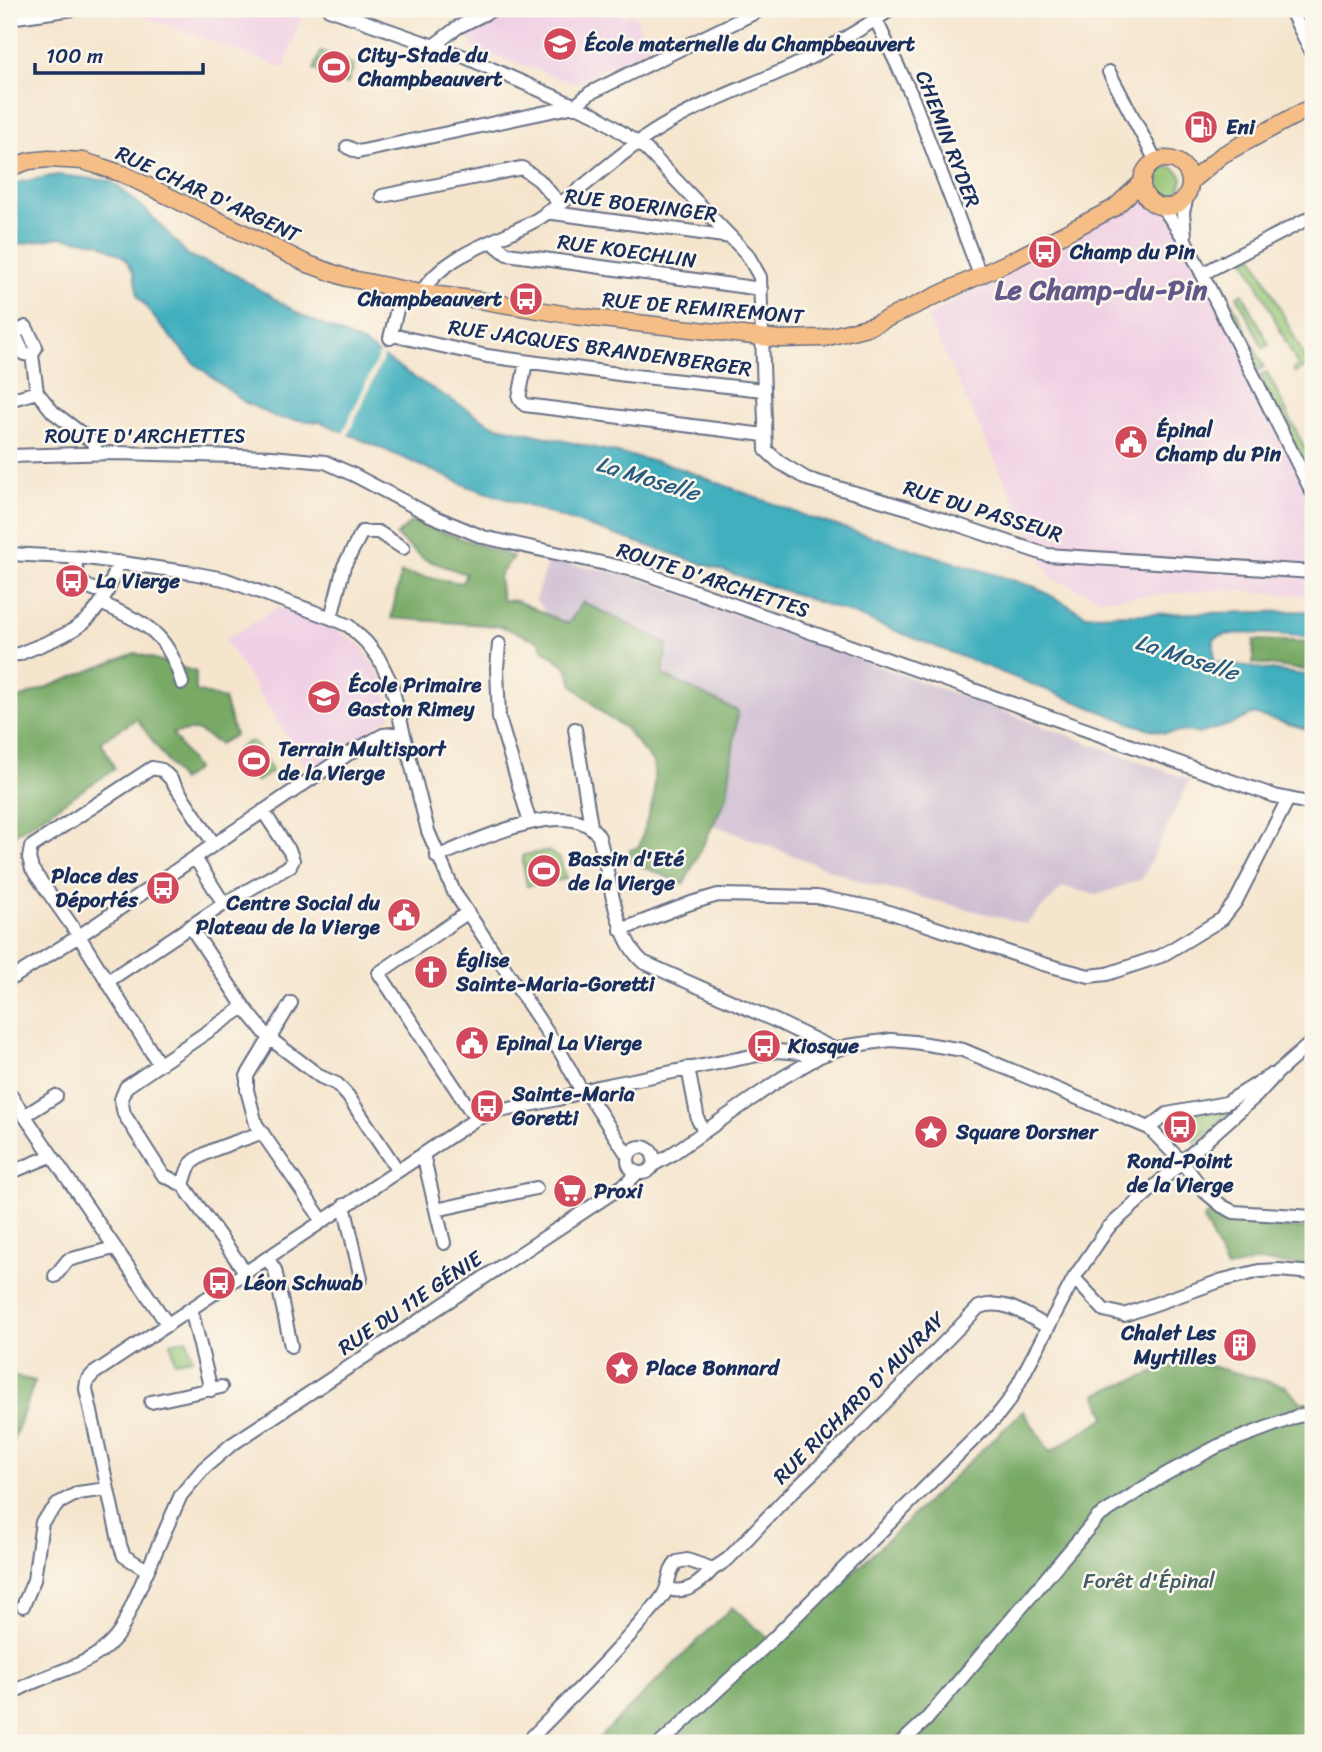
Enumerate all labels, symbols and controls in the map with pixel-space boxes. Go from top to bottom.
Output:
school or university icon: École maternelle du Champbeauvert [541,25,579,63]
place label: École maternelle du Champbeauvert [584,25,916,63]
scale bar [35,32,203,76]
place label: City-Stade du Champbeauvert [357,36,503,98]
text: 100 m [46,37,103,75]
sports icon: City-Stade du Champbeauvert [315,48,353,86]
street label: CHEMIN RYDER [904,65,992,213]
fuel station icon: Eni [1182,108,1220,146]
place label: Eni [1226,108,1256,146]
street label: RUE CHAR D'ARGENT [109,134,308,254]
street label: RUE BOERINGER [563,177,719,233]
street label: RUE KOECHLIN [555,222,699,280]
bus stop icon: Champ du Pin [1026,233,1064,271]
place label: Champ du Pin [1069,233,1196,271]
district label: Le Champ-du-Pin [995,265,1208,314]
place label: Champbeauvert [357,280,503,318]
bus stop icon: Champbeauvert [507,280,545,318]
street label: RUE DE REMIREMONT [601,280,807,336]
street label: RUE JACQUES BRANDENBERGER [446,308,754,388]
place label: Épinal Champ du Pin [1155,411,1282,473]
street label: ROUTE D'ARCHETTES [45,417,245,455]
public building icon: Épinal Champ du Pin [1112,423,1150,461]
water label: La Moselle [591,443,707,514]
street label: RUE DU PASSEUR [899,469,1067,553]
street label: ROUTE D'ARCHETTES [612,531,814,629]
bus stop icon: La Vierge [53,562,91,600]
place label: La Vierge [96,562,180,600]
water label: La Moselle [1130,622,1246,694]
place label: École Primaire Gaston Rimey [347,666,482,728]
school or university icon: École Primaire Gaston Rimey [305,678,343,716]
place label: Terrain Multisport de la Vierge [278,730,447,792]
sports icon: Terrain Multisport de la Vierge [235,742,273,780]
place label: Bassin d'Eté de la Vierge [568,840,685,902]
sports icon: Bassin d'Eté de la Vierge [525,852,563,890]
place label: Place des Déportés [51,857,139,919]
bus stop icon: Place des Déportés [144,869,182,907]
place label: Centre Social du Plateau de la Vierge [196,884,381,946]
public building icon: Centre Social du Plateau de la Vierge [385,896,423,934]
place label: Église Sainte-Maria-Goretti [455,941,656,1003]
church icon: Église Sainte-Maria-Goretti [412,953,450,991]
public building icon: Epinal La Vierge [453,1024,491,1062]
place label: Epinal La Vierge [496,1024,643,1062]
bus stop icon: Kiosque [745,1027,783,1065]
place label: Kiosque [787,1027,859,1065]
place label: Sainte-Maria Goretti [511,1075,635,1137]
bus stop icon: Sainte-Maria Goretti [468,1087,506,1125]
bus stop icon: Rond-Point de la Vierge [1161,1108,1199,1146]
place icon: Square Dorsner [912,1113,950,1151]
place label: Square Dorsner [955,1113,1099,1151]
place label: Rond-Point de la Vierge [1126,1142,1234,1204]
supermarket icon: Proxi [551,1172,589,1210]
place label: Proxi [594,1172,644,1210]
street label: RUE DU 11E GÉNIE [330,1240,491,1366]
bus stop icon: Léon Schwab [200,1264,238,1302]
place label: Léon Schwab [244,1264,363,1302]
street label: RUE RICHARD D'AUVRAY [763,1301,956,1494]
place label: Chalet Les Myrtilles [1120,1314,1217,1376]
building icon: Chalet Les Myrtilles [1221,1326,1259,1364]
place icon: Place Bonnard [603,1349,641,1387]
place label: Place Bonnard [646,1349,781,1387]
park label: Forêt d'Épinal [1083,1562,1216,1600]

